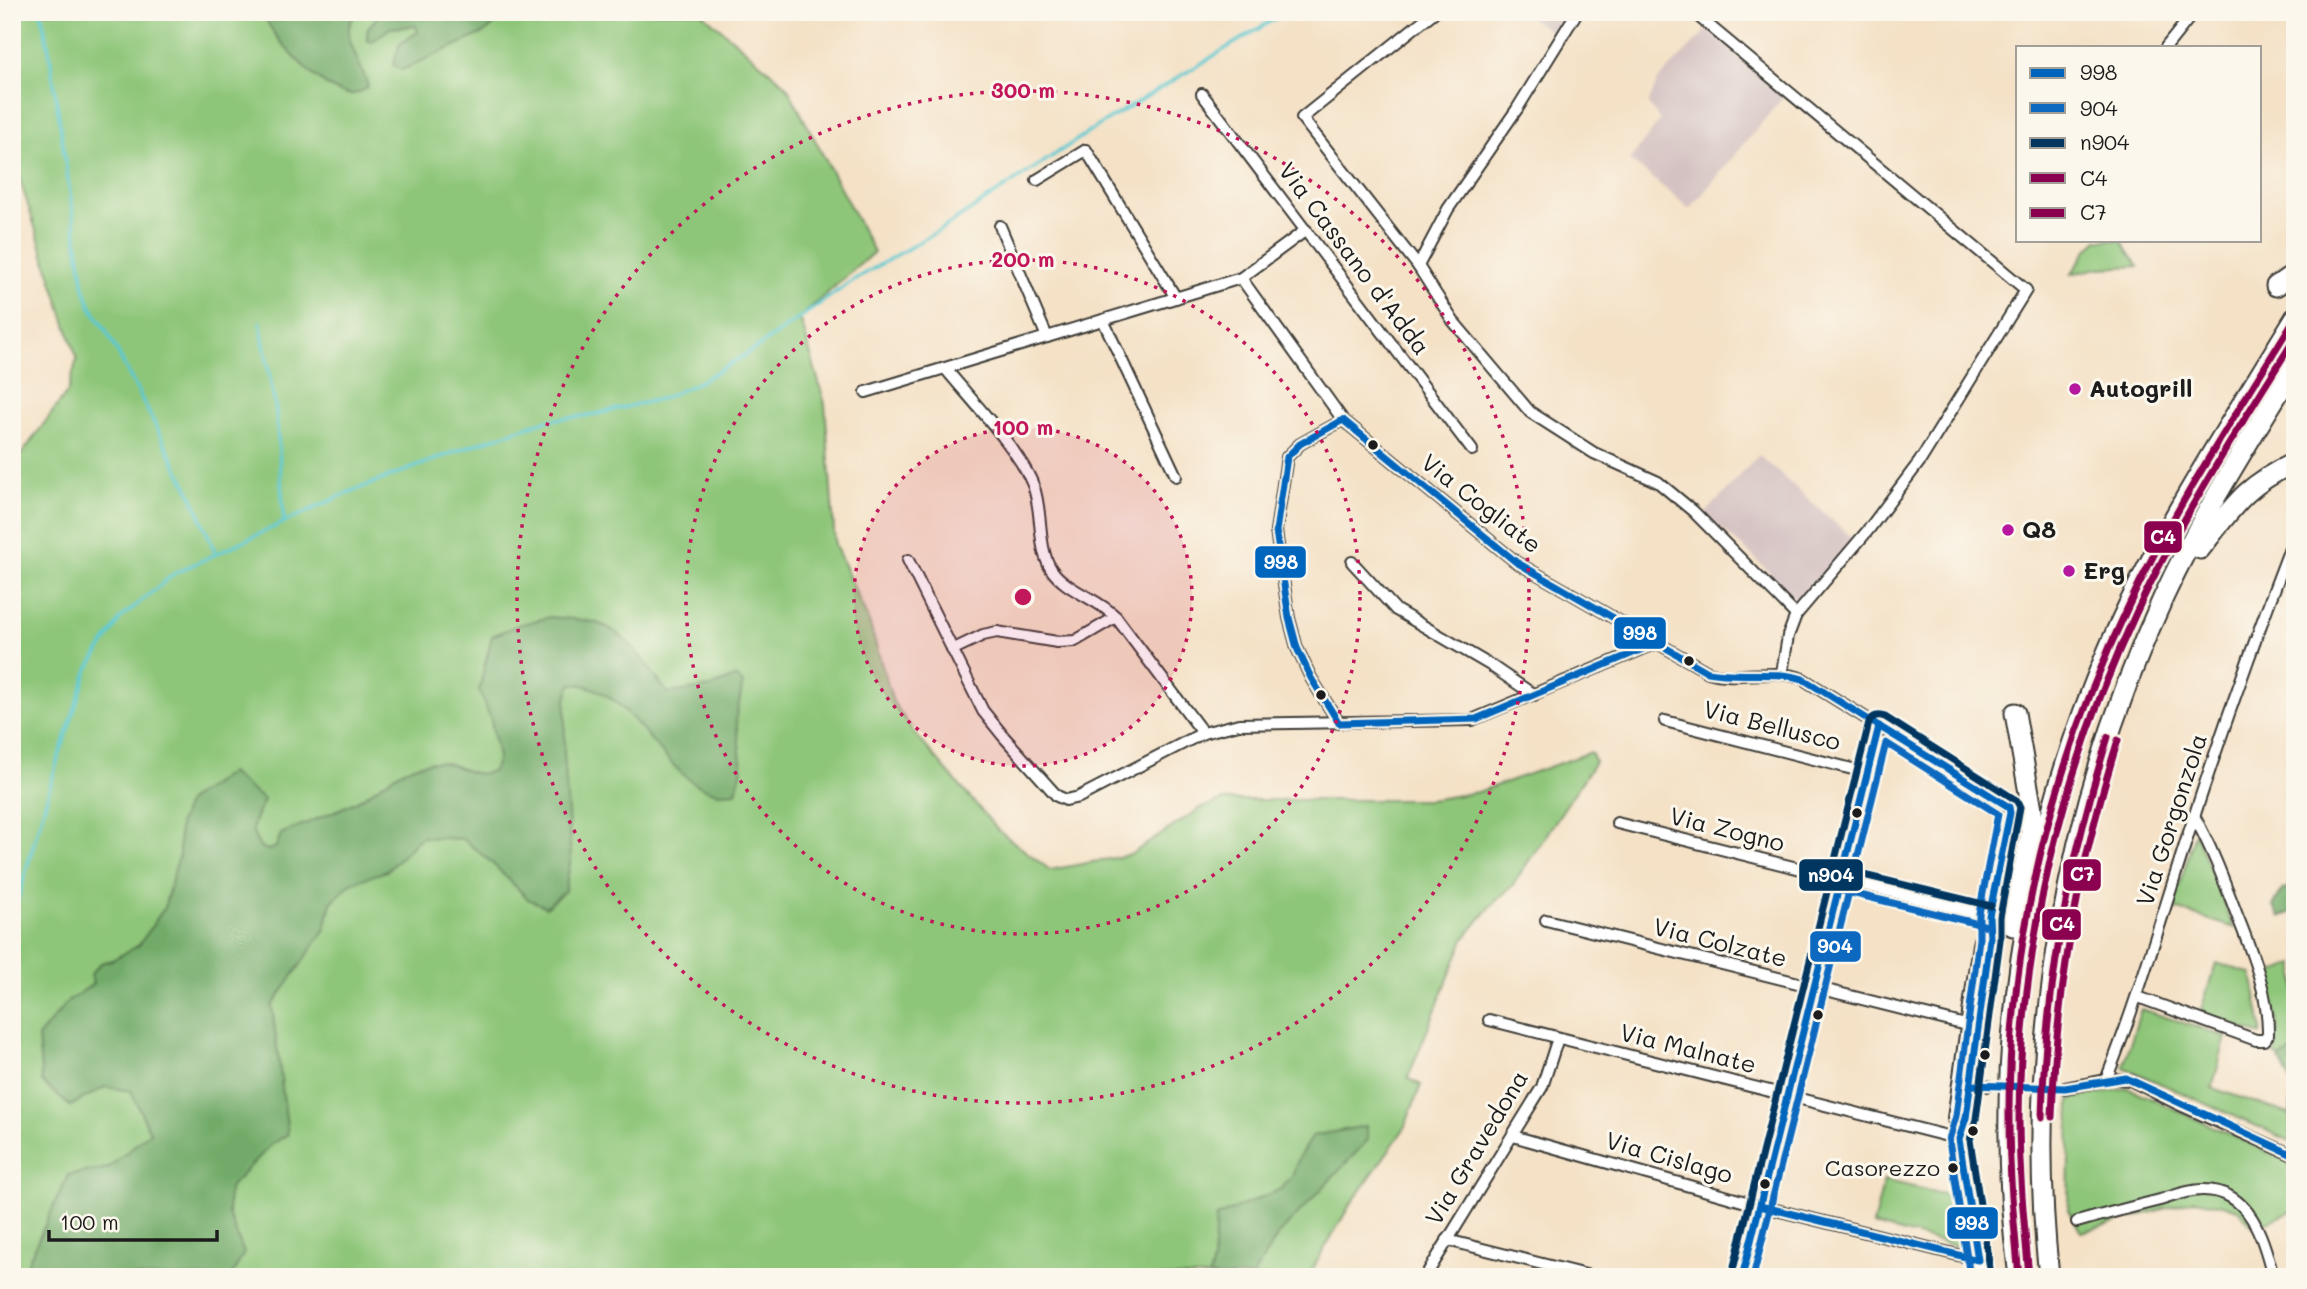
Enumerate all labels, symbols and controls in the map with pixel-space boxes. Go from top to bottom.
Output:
legend [2016,46,2262,242]
text: 998 [2080,58,2118,85]
text: 300 m [991,76,1055,103]
text: 904 [2080,94,2118,121]
text: n904 [2080,128,2130,155]
street label: Via Cassano d'Adda [1273,156,1438,361]
text: C4 [2080,164,2108,191]
text: C7 [2080,198,2107,225]
text: 200 m [992,245,1054,272]
place label: Autogrill [2089,372,2193,403]
marker: Autogrill [2067,381,2083,397]
text: 100 m [993,413,1053,440]
unlabelled marker [1366,438,1380,452]
street label: Via Cogliate [1415,446,1548,559]
place label: Q8 [2022,513,2056,544]
line badge: C4 [2143,520,2183,554]
marker: Q8 [2000,522,2016,538]
text: C4 [2150,524,2176,549]
line badge: 998 [1254,545,1307,579]
text: 998 [1264,549,1299,574]
place label: Erg [2083,554,2125,585]
marker: Erg [2061,563,2077,579]
centre of rings [1011,585,1035,609]
line badge: 998 [1613,616,1667,650]
text: 998 [1623,620,1658,645]
unlabelled marker [1682,654,1696,668]
unlabelled marker [1314,688,1328,702]
street label: Via Bellusco [1701,693,1844,757]
street label: Via Gorgonzola [2128,729,2213,910]
street label: Via Zogno [1667,799,1788,858]
unlabelled marker [1850,806,1864,820]
line badge: n904 [1798,858,1864,892]
line badge: C7 [2062,858,2102,892]
text: C7 [2070,861,2095,886]
text: n904 [1808,862,1854,887]
line badge: C4 [2041,908,2082,941]
street label: Via Colzate [1650,910,1790,973]
text: C4 [2049,911,2075,936]
line badge: 904 [1809,930,1862,963]
text: 904 [1817,933,1853,958]
unlabelled marker [1811,1008,1825,1022]
street label: Via Malnate [1617,1016,1760,1079]
unlabelled marker [1978,1048,1992,1062]
street label: Via Gravedona [1417,1064,1534,1230]
street label: Via Cislago [1602,1124,1736,1189]
unlabelled marker [1966,1124,1980,1138]
place label: Casorezzo [1825,1153,1940,1182]
marker: Casorezzo [1946,1161,1960,1175]
unlabelled marker [1758,1177,1772,1191]
scale bar [49,1198,217,1242]
line badge: 998 [1946,1206,1999,1240]
text: 100 m [60,1208,119,1235]
text: 998 [1955,1210,1990,1235]

